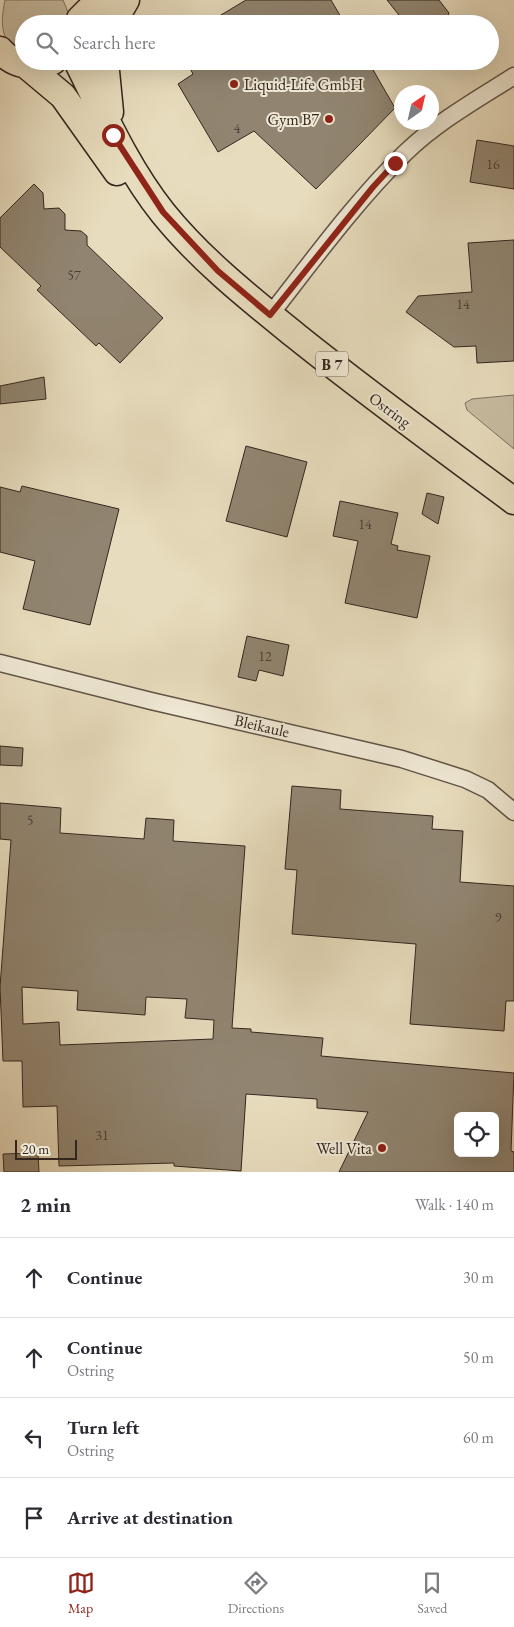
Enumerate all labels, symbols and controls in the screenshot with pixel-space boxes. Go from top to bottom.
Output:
search box [15,15,499,70]
icon: search [33,29,61,57]
text: Search here [73,30,155,55]
place label: Liquid-Life GmbH [244,74,363,95]
marker: Liquid-Life GmbH [228,78,240,90]
north arrow [394,85,439,130]
place label: Gym B7 [268,109,319,130]
marker: Gym B7 [323,113,335,125]
house number: 4 [234,119,241,137]
route start [102,124,125,147]
route end [384,152,407,175]
house number: 16 [486,155,500,173]
house number: 57 [67,266,81,284]
house number: 14 [456,295,470,313]
road number: B 7 [316,352,348,376]
street label: Ostring [365,388,416,433]
house number: 14 [358,515,372,533]
house number: 12 [258,647,272,665]
street label: Bleikaule [232,709,292,743]
house number: 5 [27,811,33,829]
house number: 9 [495,908,502,926]
map controls [454,1112,499,1157]
button: locate [454,1112,499,1157]
house number: 31 [95,1126,109,1144]
scale bar [15,1137,78,1160]
place label: Well Vita [316,1138,373,1159]
text: 20 m [22,1140,49,1158]
marker: Well Vita [376,1142,388,1154]
text: 2 min [20,1191,71,1218]
text: Walk · 140 m [415,1194,494,1215]
icon: ahead [20,1264,48,1292]
text: Continue [67,1265,142,1290]
text: 30 m [463,1267,494,1288]
text: Continue [67,1335,142,1360]
icon: ahead [20,1344,48,1372]
text: 50 m [463,1347,494,1368]
text: Ostring [67,1360,114,1381]
text: Turn left [67,1415,139,1440]
icon: left [20,1424,48,1452]
text: 60 m [463,1427,494,1448]
text: Ostring [67,1440,114,1461]
icon: arrive [20,1504,48,1532]
text: Arrive at destination [67,1505,233,1530]
tab: Map [67,1569,95,1617]
tab: Directions [228,1569,284,1617]
tab: Saved [417,1569,447,1617]

